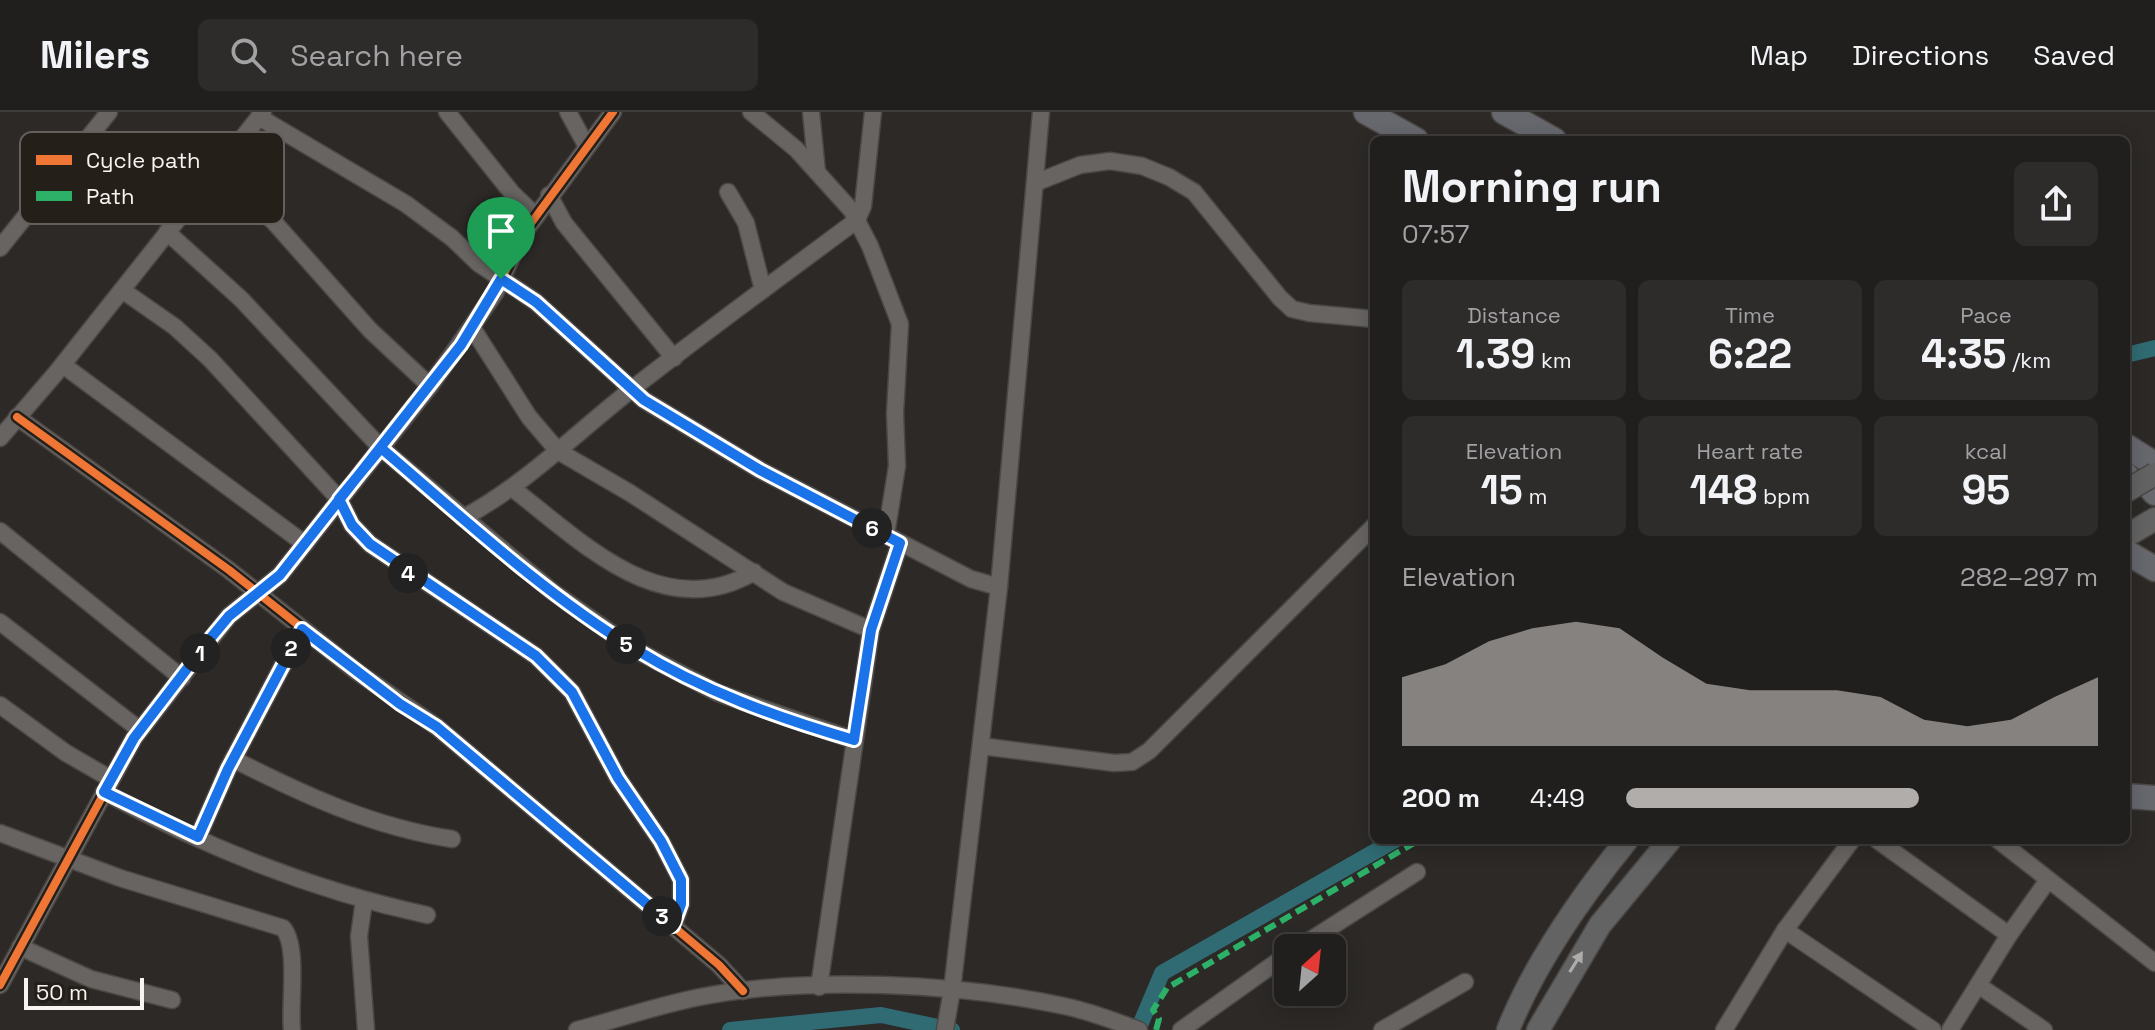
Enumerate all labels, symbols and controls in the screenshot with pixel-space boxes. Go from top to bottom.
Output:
search box [198,19,758,91]
text: Milers [40,31,150,79]
icon: search [226,33,270,77]
text: Search here [290,36,463,75]
text: Map [1750,37,1808,73]
text: Directions [1852,37,1989,73]
text: Saved [2033,37,2115,73]
legend [20,132,284,224]
text: Cycle path [86,146,201,174]
text: Morning run [1402,159,1662,215]
button: share [2014,162,2098,246]
text: Path [86,182,135,210]
pin [467,197,535,279]
icon: arrive [479,209,523,253]
text: 07:57 [1402,217,1469,251]
text: Distance [1467,301,1561,329]
text: Time [1725,301,1775,329]
text: Pace [1960,301,2012,329]
text: 1.39 [1456,329,1535,380]
text: 6:22 [1708,329,1792,380]
text: 4:35 [1921,329,2007,380]
text: km [1535,346,1572,374]
text: /km [2007,346,2051,374]
text: Elevation [1466,437,1562,465]
text: Heart rate [1697,437,1803,465]
text: kcal [1965,437,2007,465]
text: 15 [1481,465,1523,516]
text: 148 [1690,465,1757,516]
text: 95 [1962,465,2010,516]
text: m [1523,482,1547,510]
text: bpm [1757,482,1810,510]
pin: 6 [852,508,892,548]
text: 6 [865,514,879,542]
pin: 4 [388,553,428,593]
text: 4 [401,559,415,587]
text: Elevation [1402,560,1516,594]
text: 282–297 m [1960,560,2098,594]
pin: 5 [606,624,646,664]
pin: 2 [271,628,311,668]
text: 5 [619,630,633,658]
pin: 1 [180,633,220,673]
text: 2 [284,634,298,662]
text: 1 [195,639,205,667]
text: 200 m [1402,781,1480,815]
text: 4:49 [1530,781,1585,815]
pin: 3 [642,896,682,936]
text: 3 [655,902,669,930]
north arrow [1274,934,1346,1006]
map controls [1274,934,1346,1006]
one-way arrow [1569,951,1583,973]
scale bar [24,974,144,1010]
text: 50 m [36,978,88,1006]

